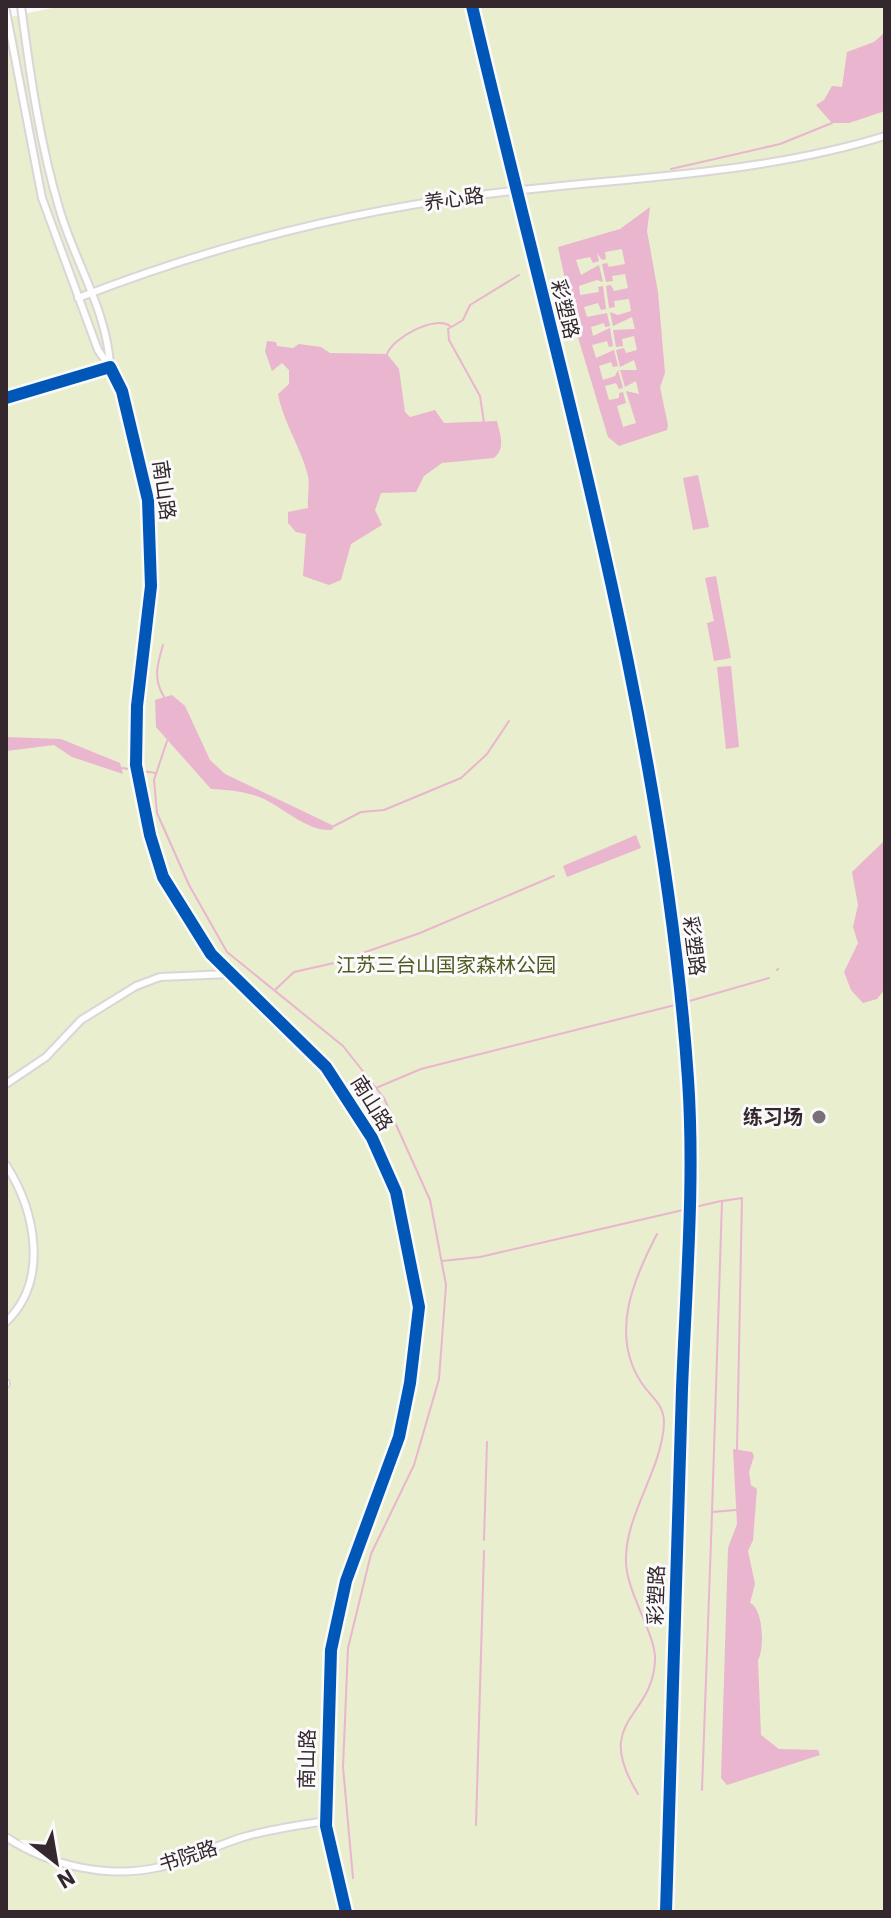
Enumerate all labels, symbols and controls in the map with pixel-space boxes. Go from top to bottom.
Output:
street label: 养心路 [422,181,486,216]
street label: 彩塑路 [545,277,586,341]
street label: 南山路 [147,458,182,522]
street label: 彩塑路 [677,915,712,977]
park label: 江苏三台山国家森林公园 [336,951,556,978]
street label: 南山路 [345,1070,400,1135]
place label: 练习场 [743,1103,803,1130]
marker: 练习场 [810,1108,828,1126]
street label: 彩塑路 [641,1565,670,1625]
street label: 南山路 [292,1729,321,1789]
north arrow [16,1822,96,1902]
street label: 书院路 [155,1833,221,1878]
text: N [52,1863,81,1896]

